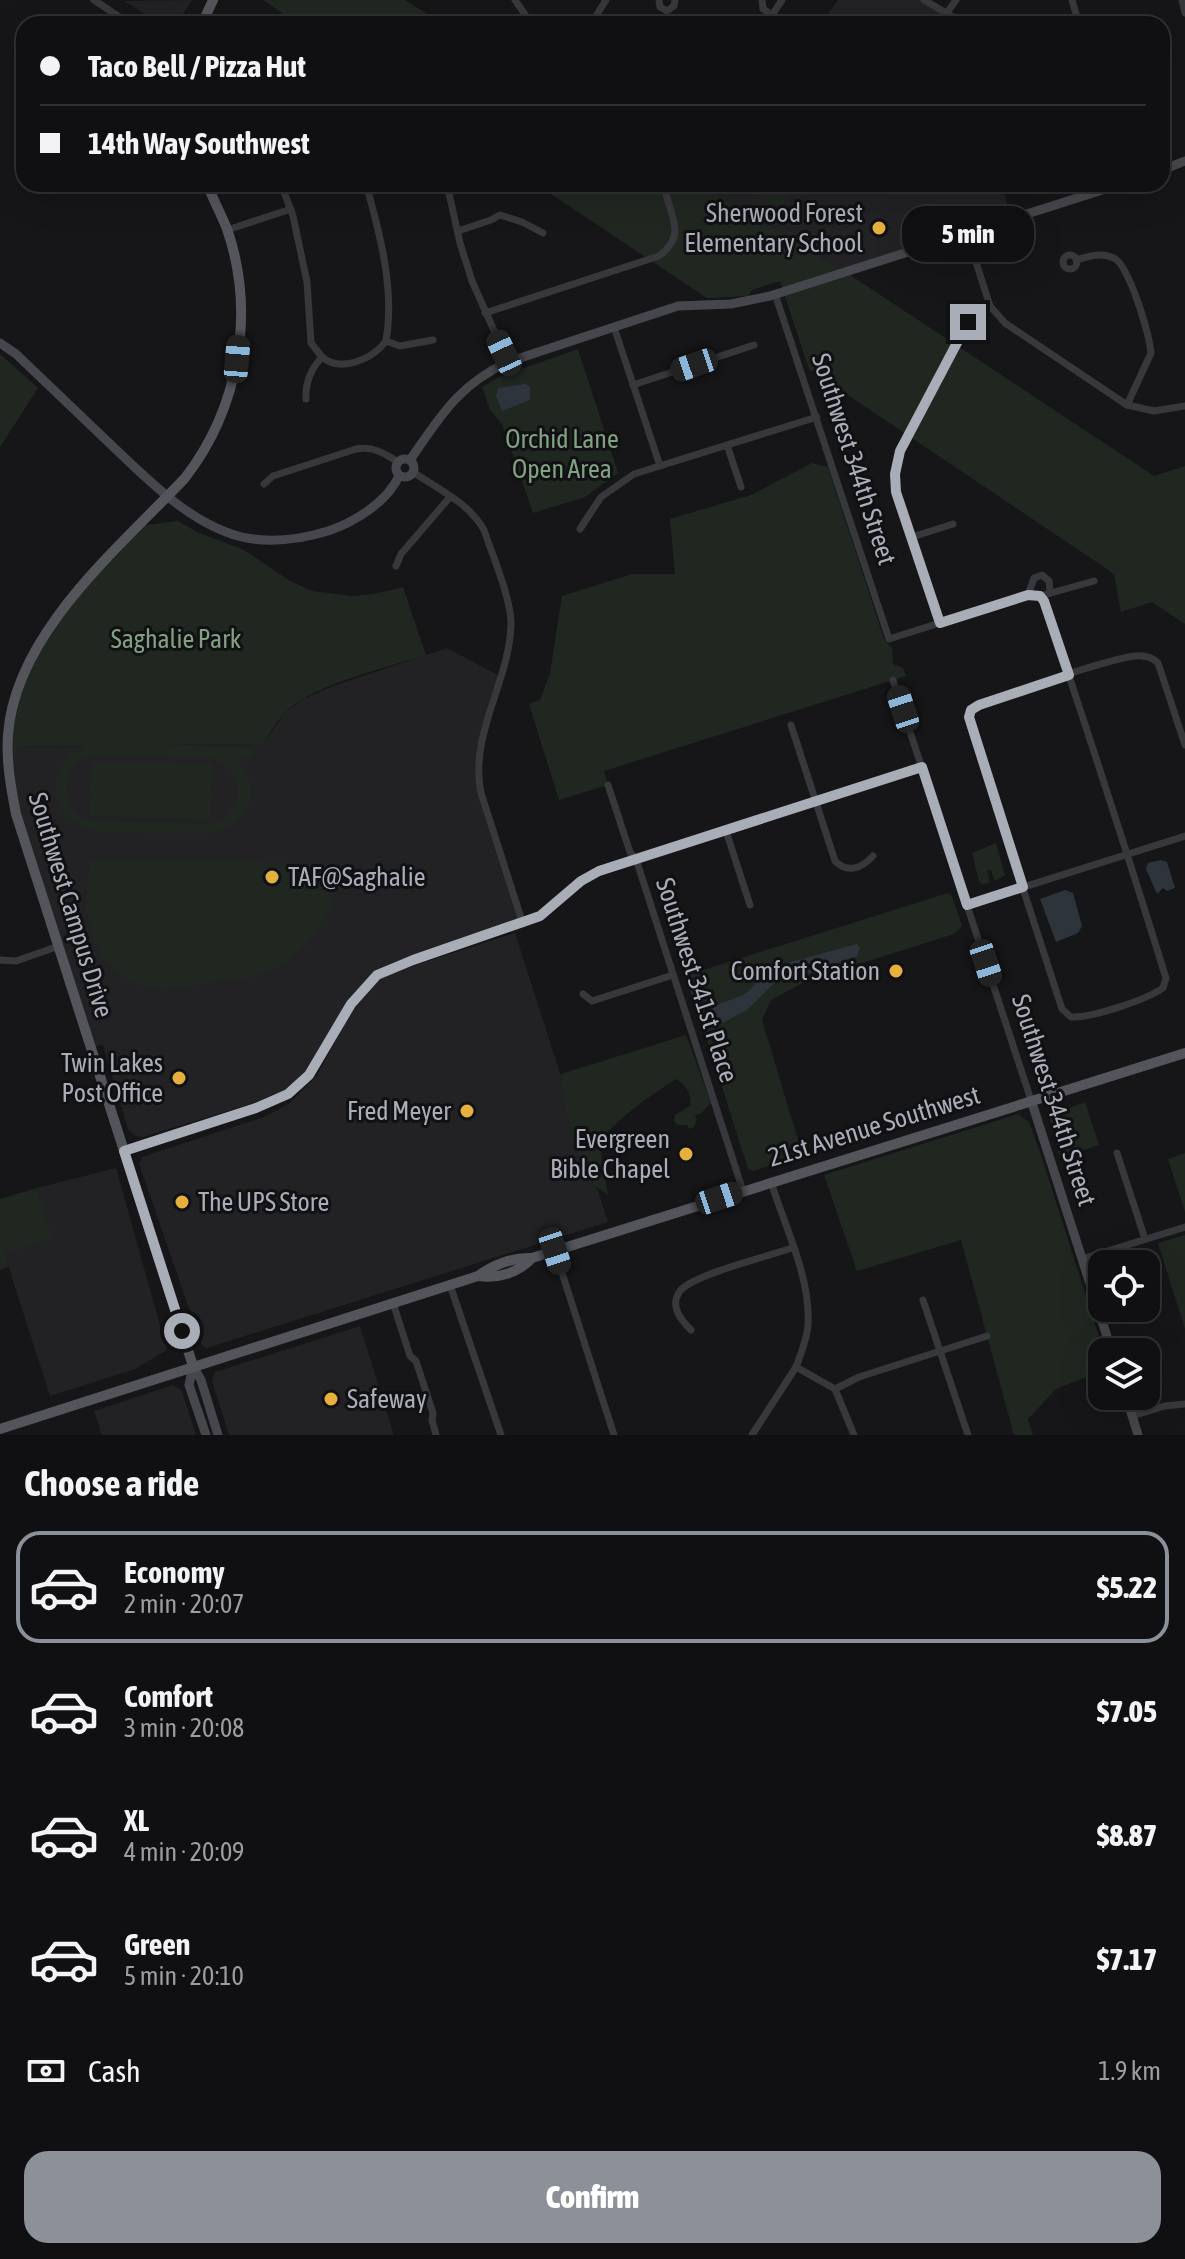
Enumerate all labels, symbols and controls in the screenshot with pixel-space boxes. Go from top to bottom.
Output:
text: Taco Bell / Pizza Hut [88,49,306,83]
text: 14th Way Southwest [88,126,310,160]
place label: Sherwood Forest Elementary School [684,198,863,258]
callout: 5 min [902,206,1034,262]
marker: Sherwood Forest Elementary School [870,219,888,237]
text: 5 min [941,219,995,249]
route end [950,304,986,340]
car [483,326,525,380]
car [223,334,251,384]
car [667,346,721,384]
street label: Southwest 344th Street [806,350,902,568]
park label: Orchid Lane Open Area [505,424,619,484]
park label: Saghalie Park [111,624,241,654]
car [884,682,922,736]
street label: Southwest Campus Drive [22,789,120,1021]
place label: TAF@Saghalie [288,862,425,892]
marker: TAF@Saghalie [263,868,281,886]
street label: Southwest 341st Place [650,874,744,1086]
car [967,936,1005,990]
place label: Comfort Station [731,956,880,986]
marker: Comfort Station [887,962,905,980]
street label: Southwest 344th Street [1006,991,1102,1209]
place label: Twin Lakes Post Office [61,1048,163,1108]
marker: Twin Lakes Post Office [170,1069,188,1087]
street label: 21st Avenue Southwest [765,1080,983,1172]
place label: Fred Meyer [347,1096,451,1126]
marker: Fred Meyer [458,1102,476,1120]
place label: Evergreen Bible Chapel [550,1124,670,1184]
marker: Evergreen Bible Chapel [677,1145,695,1163]
car [692,1179,746,1217]
place label: The UPS Store [198,1187,329,1217]
marker: The UPS Store [173,1193,191,1211]
car [536,1224,574,1278]
map controls [1088,1250,1160,1410]
button: locate [1088,1250,1160,1322]
route start [164,1313,200,1349]
button: layers [1088,1338,1160,1410]
place label: Safeway [347,1384,427,1414]
marker: Safeway [322,1390,340,1408]
text: Choose a ride [24,1462,199,1504]
icon: car [28,1551,100,1623]
text: Economy [124,1555,225,1589]
text: $5.22 [1097,1570,1157,1604]
text: 2 min · 20:07 [124,1589,244,1619]
icon: car [28,1675,100,1747]
text: Comfort [124,1679,213,1713]
text: $7.05 [1097,1694,1157,1728]
text: 3 min · 20:08 [124,1713,244,1743]
icon: car [28,1799,100,1871]
text: XL [124,1803,149,1837]
text: $8.87 [1097,1818,1157,1852]
text: 4 min · 20:09 [124,1837,244,1867]
icon: car [28,1923,100,1995]
text: Green [124,1927,190,1961]
text: $7.17 [1097,1942,1157,1976]
text: 5 min · 20:10 [124,1961,244,1991]
icon: cash [24,2049,68,2093]
text: Cash [88,2054,141,2088]
text: 1.9 km [1098,2056,1161,2086]
button: Confirm [24,2151,1161,2243]

